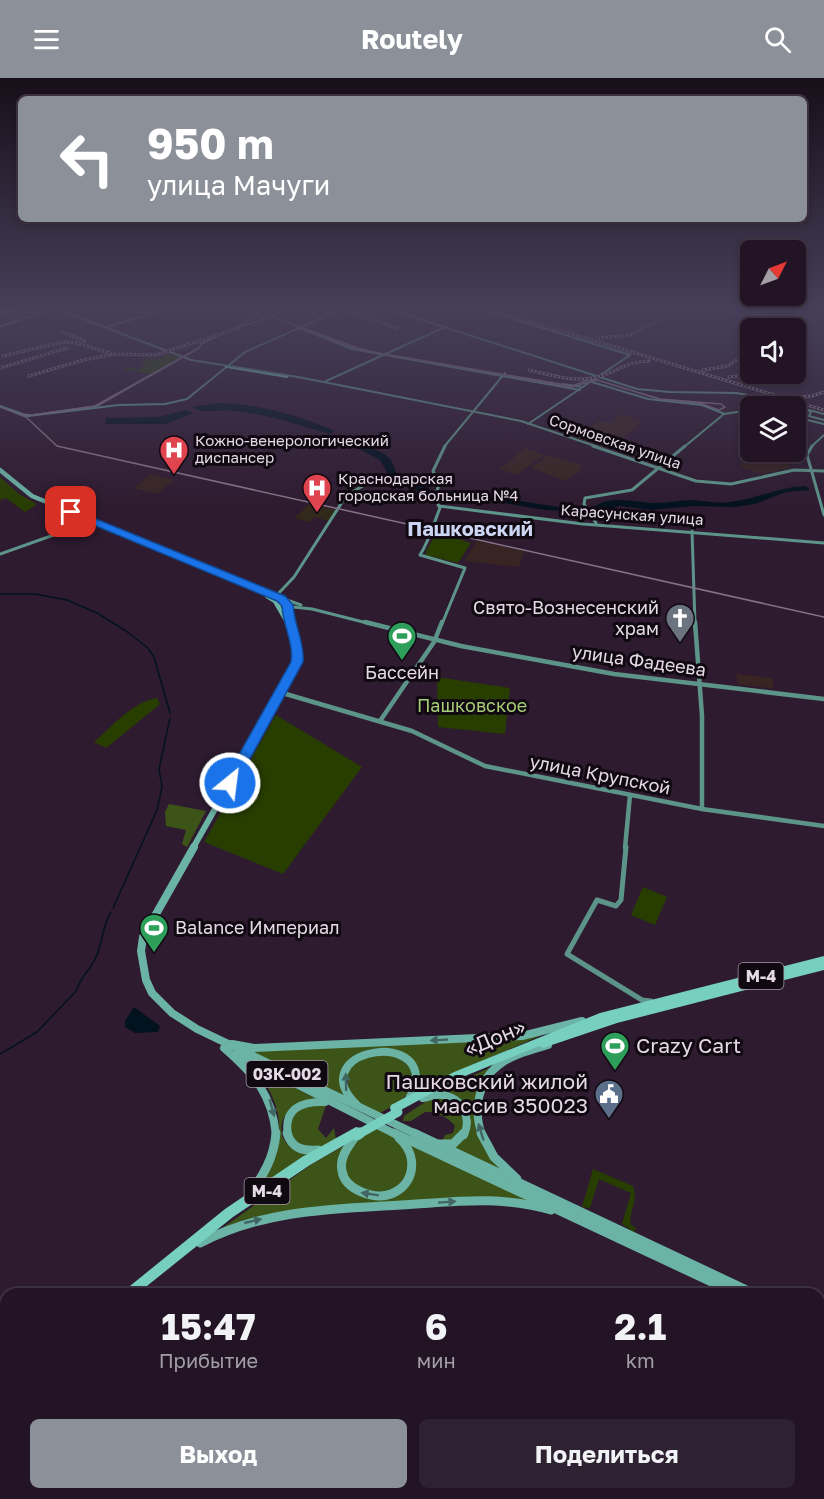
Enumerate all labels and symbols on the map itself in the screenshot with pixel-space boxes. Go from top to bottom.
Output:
north arrow [740,240,806,306]
street label: Сормовская улица [547,410,684,472]
place label: Кожно-венерологический диспансер [195,431,389,466]
hospital icon: Кожно-венерологический диспансер [158,434,190,476]
place label: Краснодарская городская больница №4 [338,469,518,504]
hospital icon: Краснодарская городская больница №4 [301,472,333,514]
pin [45,486,96,537]
street label: Карасунская улица [560,500,704,528]
district label: Пашковский [407,516,533,540]
place label: Свято-Вознесенский храм [473,596,659,639]
church icon: Свято-Вознесенский храм [664,602,696,644]
sports icon: Бассейн [386,620,418,662]
street label: улица Фадеева [571,640,708,680]
place label: Бассейн [365,661,439,683]
park label: Пашковское [417,694,527,716]
street label: улица Крупской [528,750,672,798]
position arrow [198,751,262,815]
sports icon: Balance Империал [138,912,170,954]
place label: Balance Империал [175,916,340,938]
road number: М-4 [738,963,783,989]
street label: «Дон» [460,1013,529,1061]
sports icon: Crazy Cart [599,1030,631,1072]
place label: Crazy Cart [636,1032,741,1058]
one-way arrow [429,1035,448,1044]
road number: 03К-002 [246,1061,328,1087]
place label: Пашковский жилой массив 350023 [386,1068,588,1118]
one-way arrow [341,1072,351,1091]
public building icon: Пашковский жилой массив 350023 [593,1078,625,1120]
one-way arrow [267,1099,277,1117]
one-way arrow [476,1123,485,1141]
road number: М-4 [244,1178,290,1204]
one-way arrow [361,1190,380,1199]
one-way arrow [437,1197,456,1206]
one-way arrow [244,1216,263,1225]

